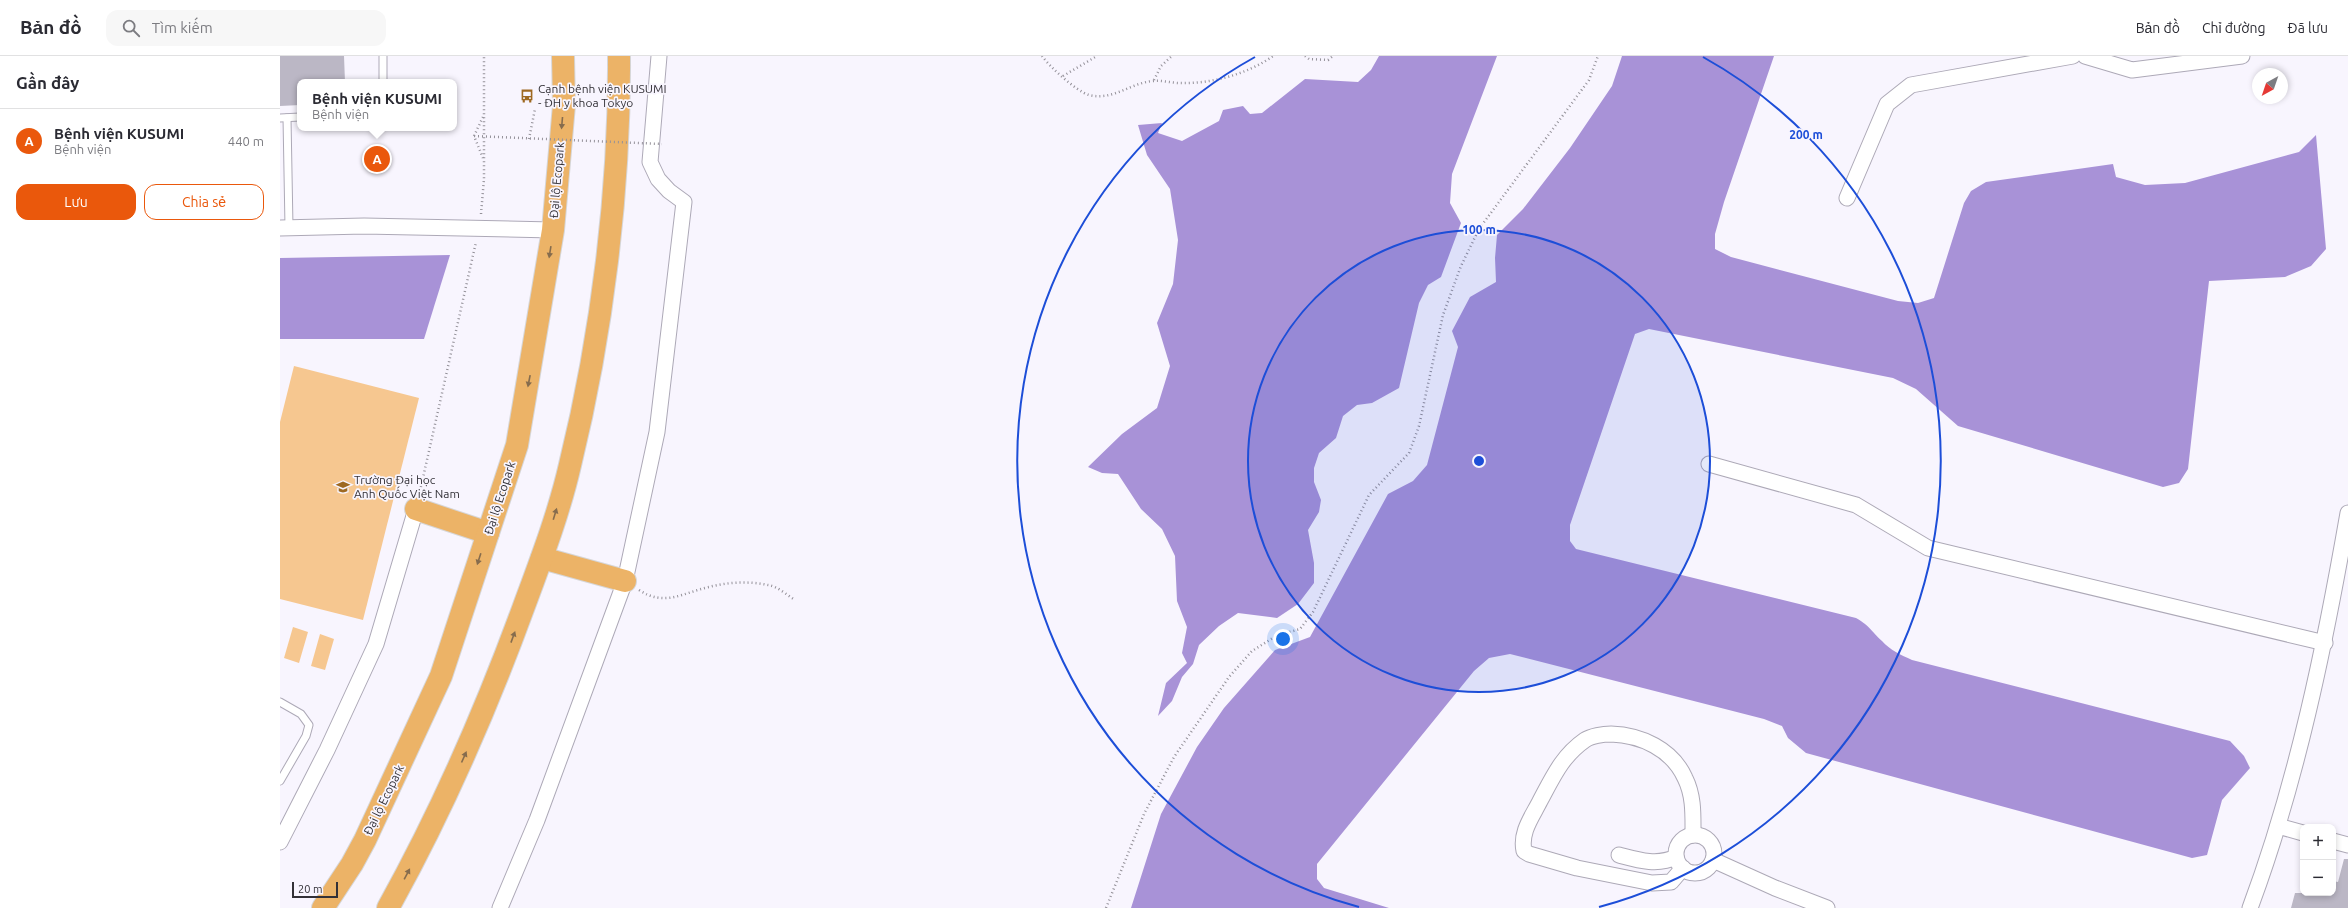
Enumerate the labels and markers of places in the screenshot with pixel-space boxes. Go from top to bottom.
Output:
place label: Cạnh bệnh viện KUSUMI - ĐH y khoa Tokyo [538,82,667,109]
bus stop icon: Cạnh bệnh viện KUSUMI - ĐH y khoa Tokyo [519,88,535,104]
pin: A [364,144,390,174]
centre of rings [1472,454,1486,468]
place label: Trường Đại học Anh Quốc Việt Nam [354,473,460,501]
school or university icon: Trường Đại học Anh Quốc Việt Nam [335,479,351,495]

